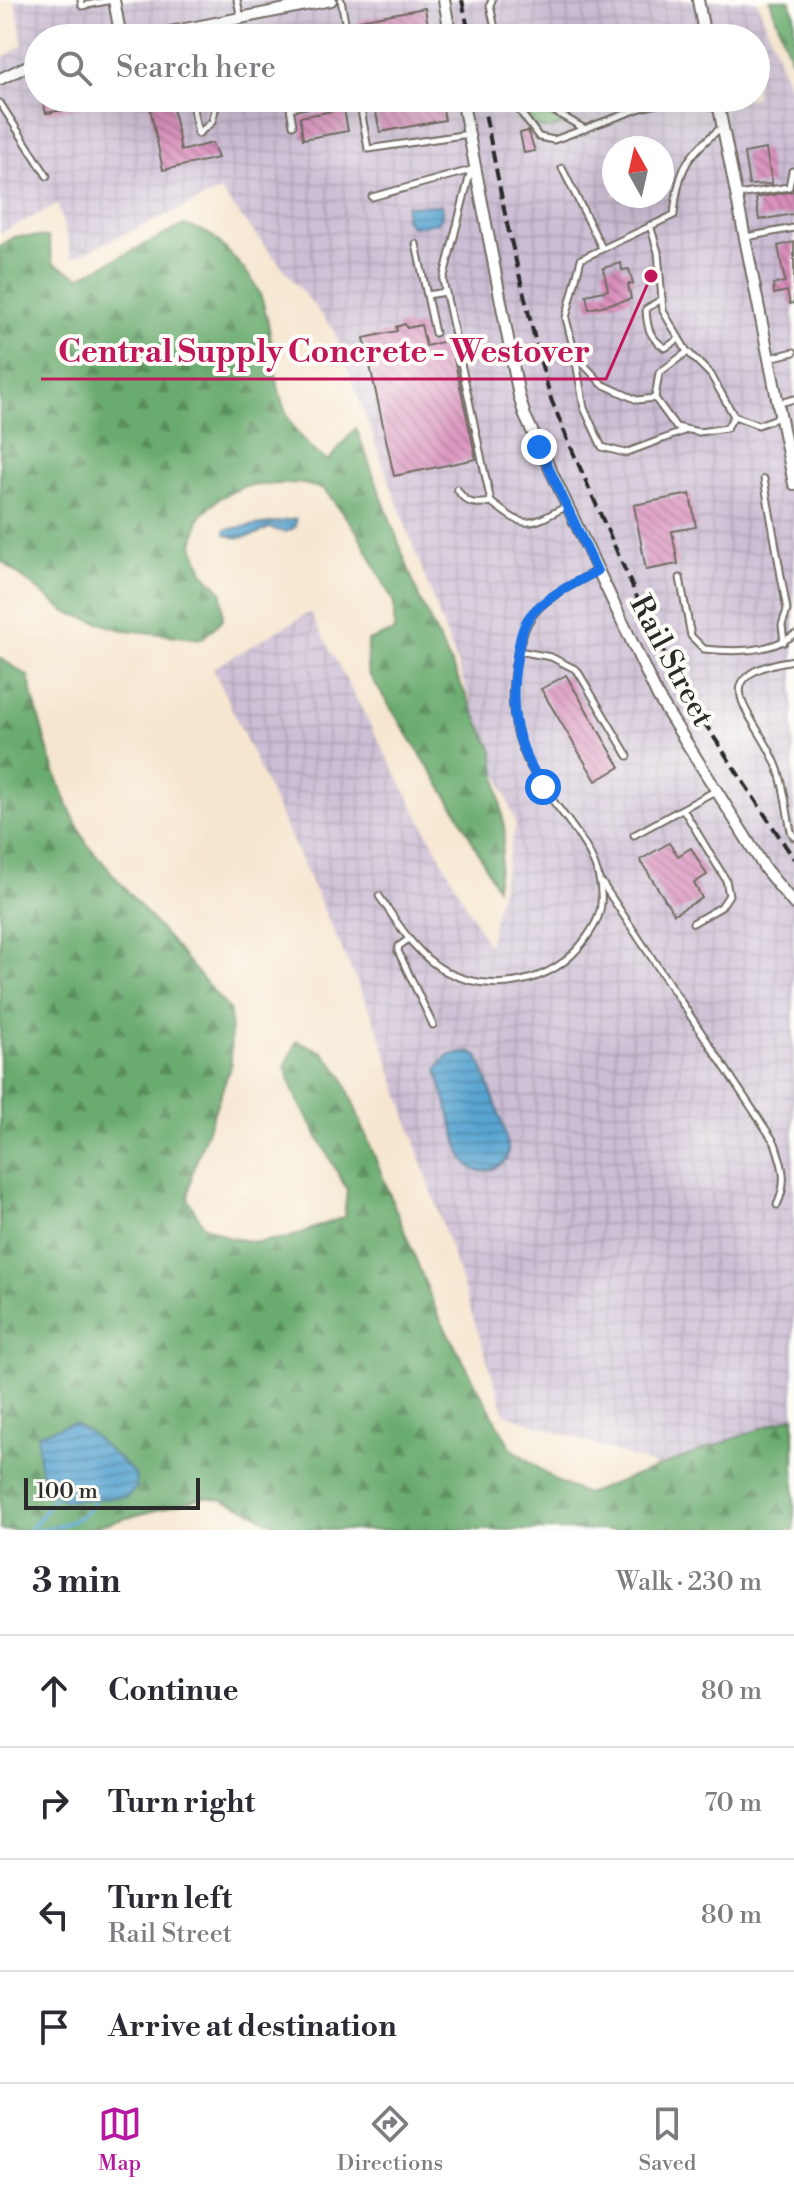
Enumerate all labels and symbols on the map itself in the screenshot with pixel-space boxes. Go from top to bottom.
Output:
north arrow [602,136,674,208]
callout: Central Supply Concrete - Westover [41,323,606,379]
text: Central Supply Concrete - Westover [58,332,590,372]
route end [521,429,557,465]
street label: Rail Street [621,589,722,733]
route start [525,769,561,805]
scale bar [24,1474,200,1510]

